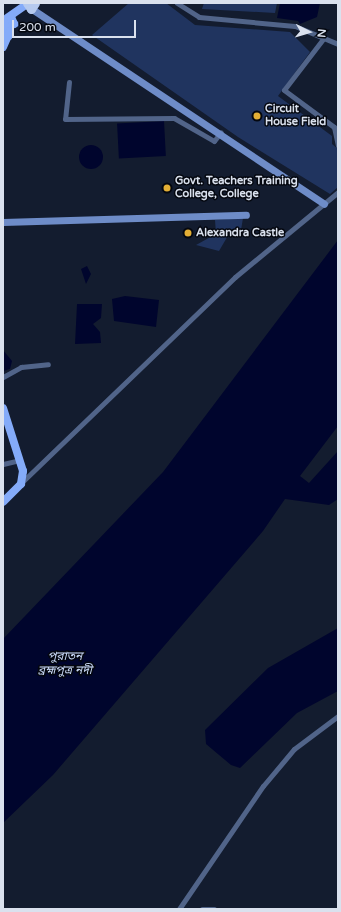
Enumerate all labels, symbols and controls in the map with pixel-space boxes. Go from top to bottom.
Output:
scale bar [14,12,138,38]
north arrow [289,12,329,52]
text: 200 m [19,20,56,34]
text: N [315,28,328,38]
place label: Circuit House Field [265,103,326,129]
marker: Circuit House Field [252,111,262,121]
place label: Govt. Teachers Training College, College [175,175,298,201]
marker: Govt. Teachers Training College, College [162,183,172,193]
place label: Alexandra Castle [196,226,284,240]
marker: Alexandra Castle [183,228,193,238]
water label: পুরাতন ব্রহ্মপুত্র নদী [38,650,92,678]

